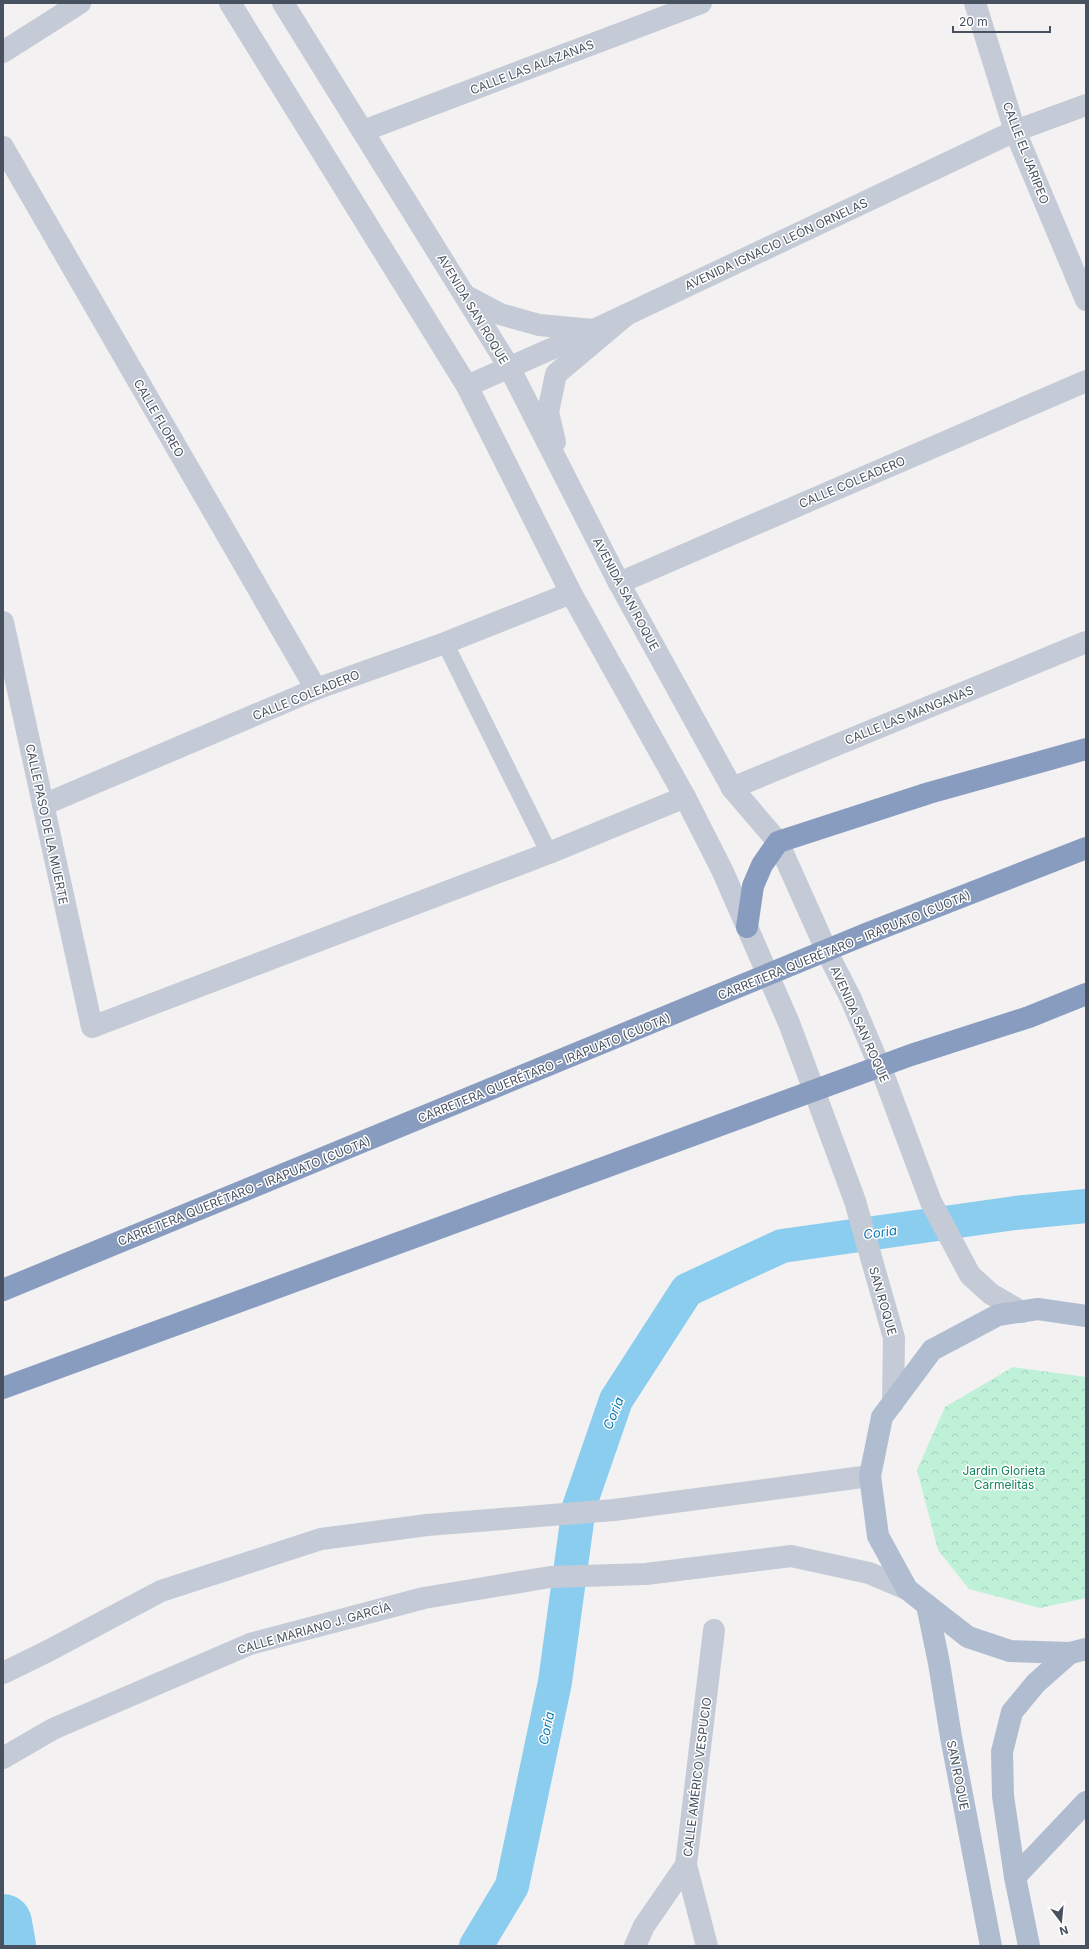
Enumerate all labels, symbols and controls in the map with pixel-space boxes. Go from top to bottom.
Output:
scale bar [953,8,1050,34]
text: 20 m [959,14,988,29]
street label: CALLE LAS ALAZANAS [468,36,596,98]
street label: CALLE EL JARIPEO [1000,100,1052,206]
street label: AVENIDA IGNACIO LEÓN ORNELAS [682,195,870,293]
street label: AVENIDA SAN ROQUE [434,251,512,367]
street label: CALLE FLOREO [131,376,187,460]
street label: CALLE COLEADERO [797,453,907,511]
street label: AVENIDA SAN ROQUE [590,535,662,653]
street label: CALLE COLEADERO [250,667,362,723]
street label: CALLE LAS MANGANAS [843,682,976,748]
street label: CALLE PASO DE LA MUERTE [23,742,71,906]
street label: CARRETERA QUERÉTARO - IRAPUATO (CUOTA) [715,887,973,1003]
street label: AVENIDA SAN ROQUE [828,964,892,1084]
street label: CARRETERA QUERÉTARO - IRAPUATO (CUOTA) [415,1010,673,1126]
street label: CARRETERA QUERÉTARO - IRAPUATO (CUOTA) [115,1133,373,1249]
water label: Coria [862,1222,898,1242]
street label: SAN ROQUE [866,1265,900,1337]
water label: Coria [599,1394,627,1432]
park label: Jardin Glorieta Carmelitas [962,1463,1046,1492]
street label: CALLE MARIANO J. GARCÍA [235,1599,393,1657]
street label: CALLE AMÉRICO VESPUCIO [680,1696,714,1858]
water label: Coria [535,1710,557,1746]
street label: SAN ROQUE [944,1739,972,1811]
north arrow [1041,1901,1081,1941]
text: N [1058,1923,1070,1938]

